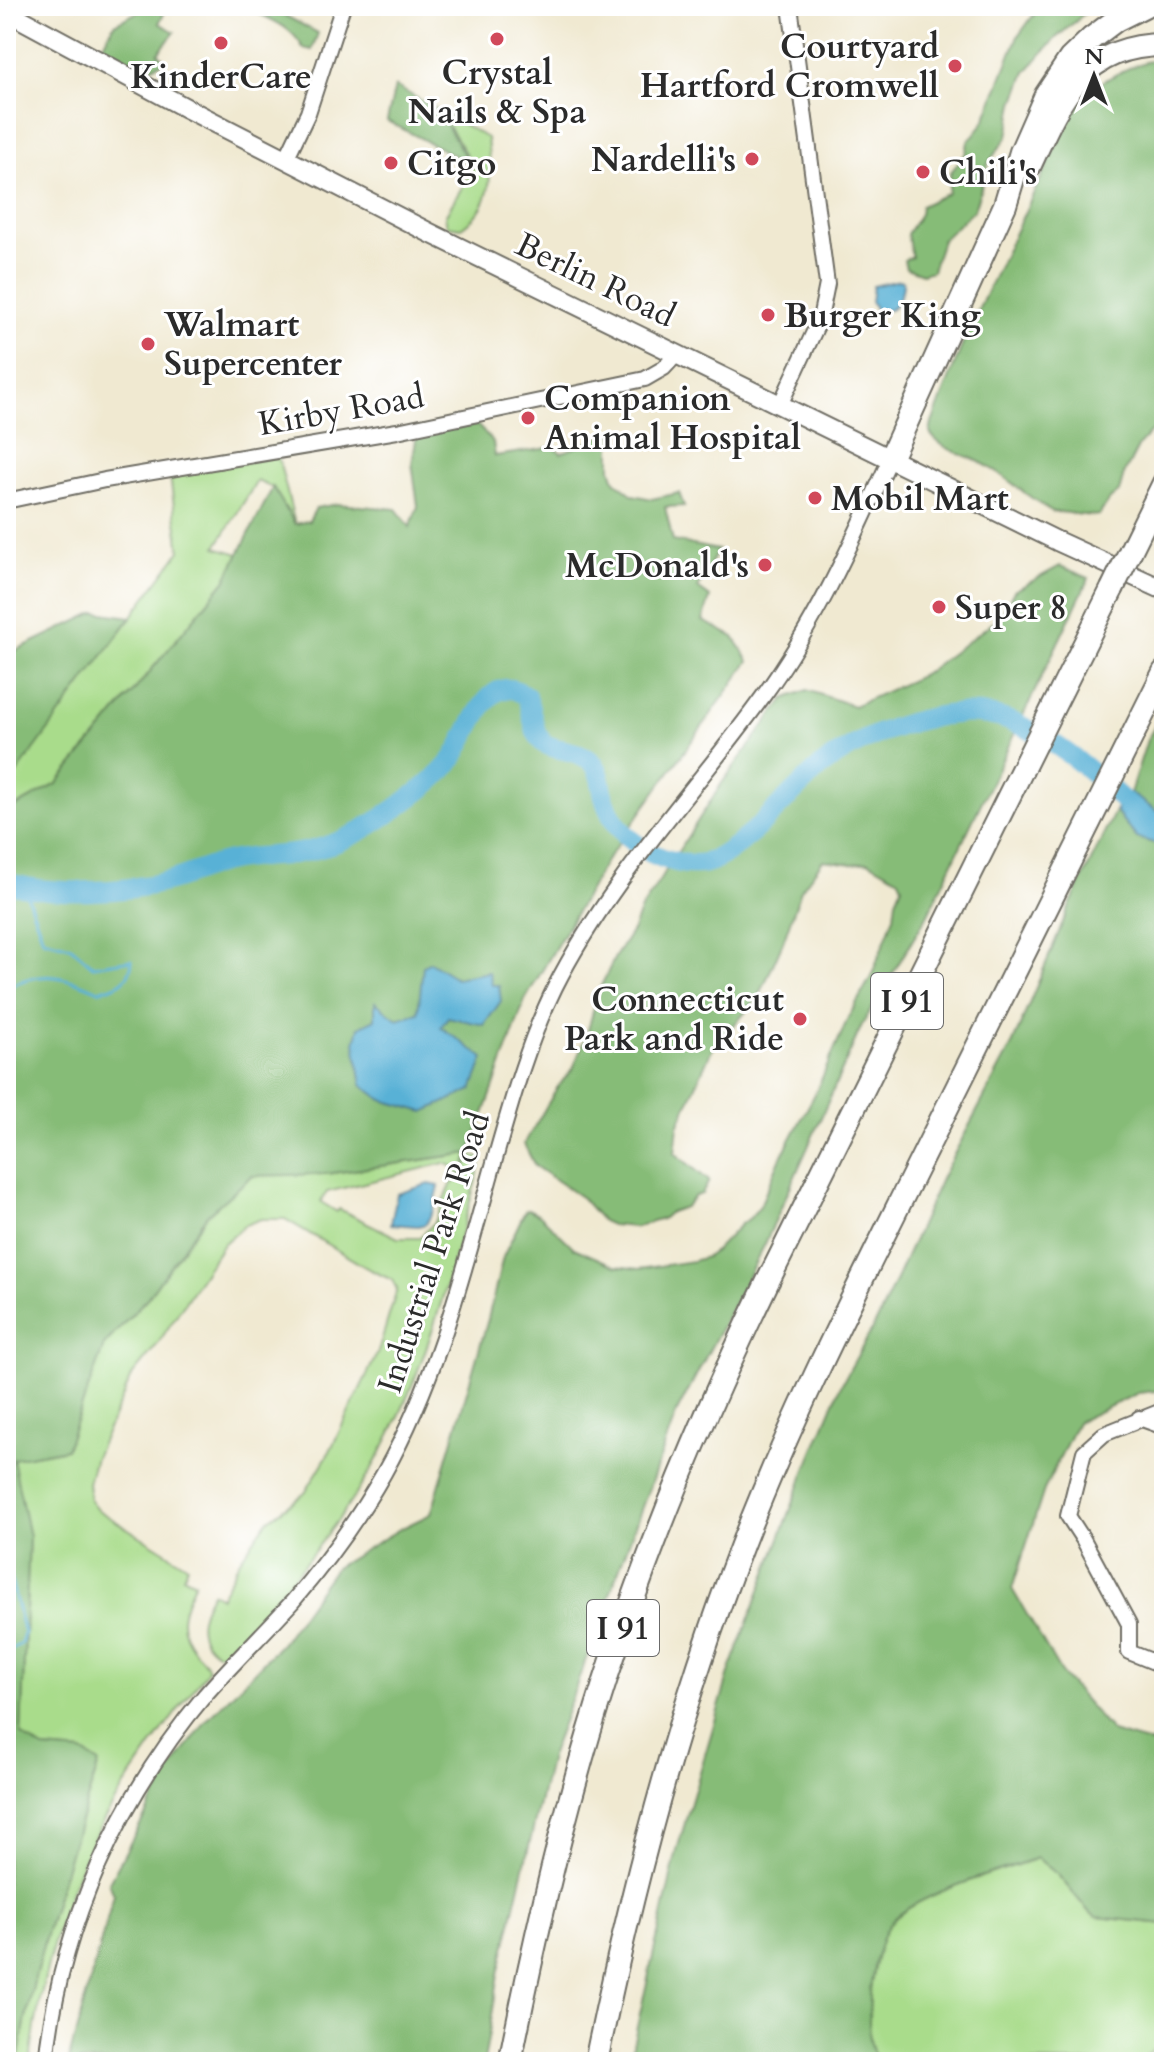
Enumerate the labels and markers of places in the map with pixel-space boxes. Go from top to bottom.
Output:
place label: Courtyard Hartford Cromwell [640,24,940,109]
marker: Crystal Nails & Spa [488,30,506,48]
marker: KinderCare [212,34,230,52]
place label: Crystal Nails & Spa [408,50,586,135]
place label: KinderCare [130,54,312,100]
marker: Courtyard Hartford Cromwell [946,57,964,75]
place label: Nardelli's [591,137,736,183]
place label: Citgo [407,141,496,187]
marker: Nardelli's [743,150,761,168]
place label: Chili's [939,150,1037,196]
marker: Citgo [382,154,400,172]
marker: Chili's [914,163,932,181]
place label: Burger King [784,293,982,339]
place label: Walmart Supercenter [163,302,342,387]
marker: Burger King [759,306,777,324]
marker: Walmart Supercenter [139,335,157,353]
place label: Companion Animal Hospital [544,376,801,461]
marker: Companion Animal Hospital [519,409,537,427]
place label: Mobil Mart [831,476,1009,522]
marker: Mobil Mart [806,489,824,507]
place label: McDonald's [565,543,749,589]
marker: McDonald's [756,556,774,574]
place label: Super 8 [955,585,1067,631]
marker: Super 8 [930,598,948,616]
place label: Connecticut Park and Ride [564,977,784,1062]
marker: Connecticut Park and Ride [791,1010,809,1028]

